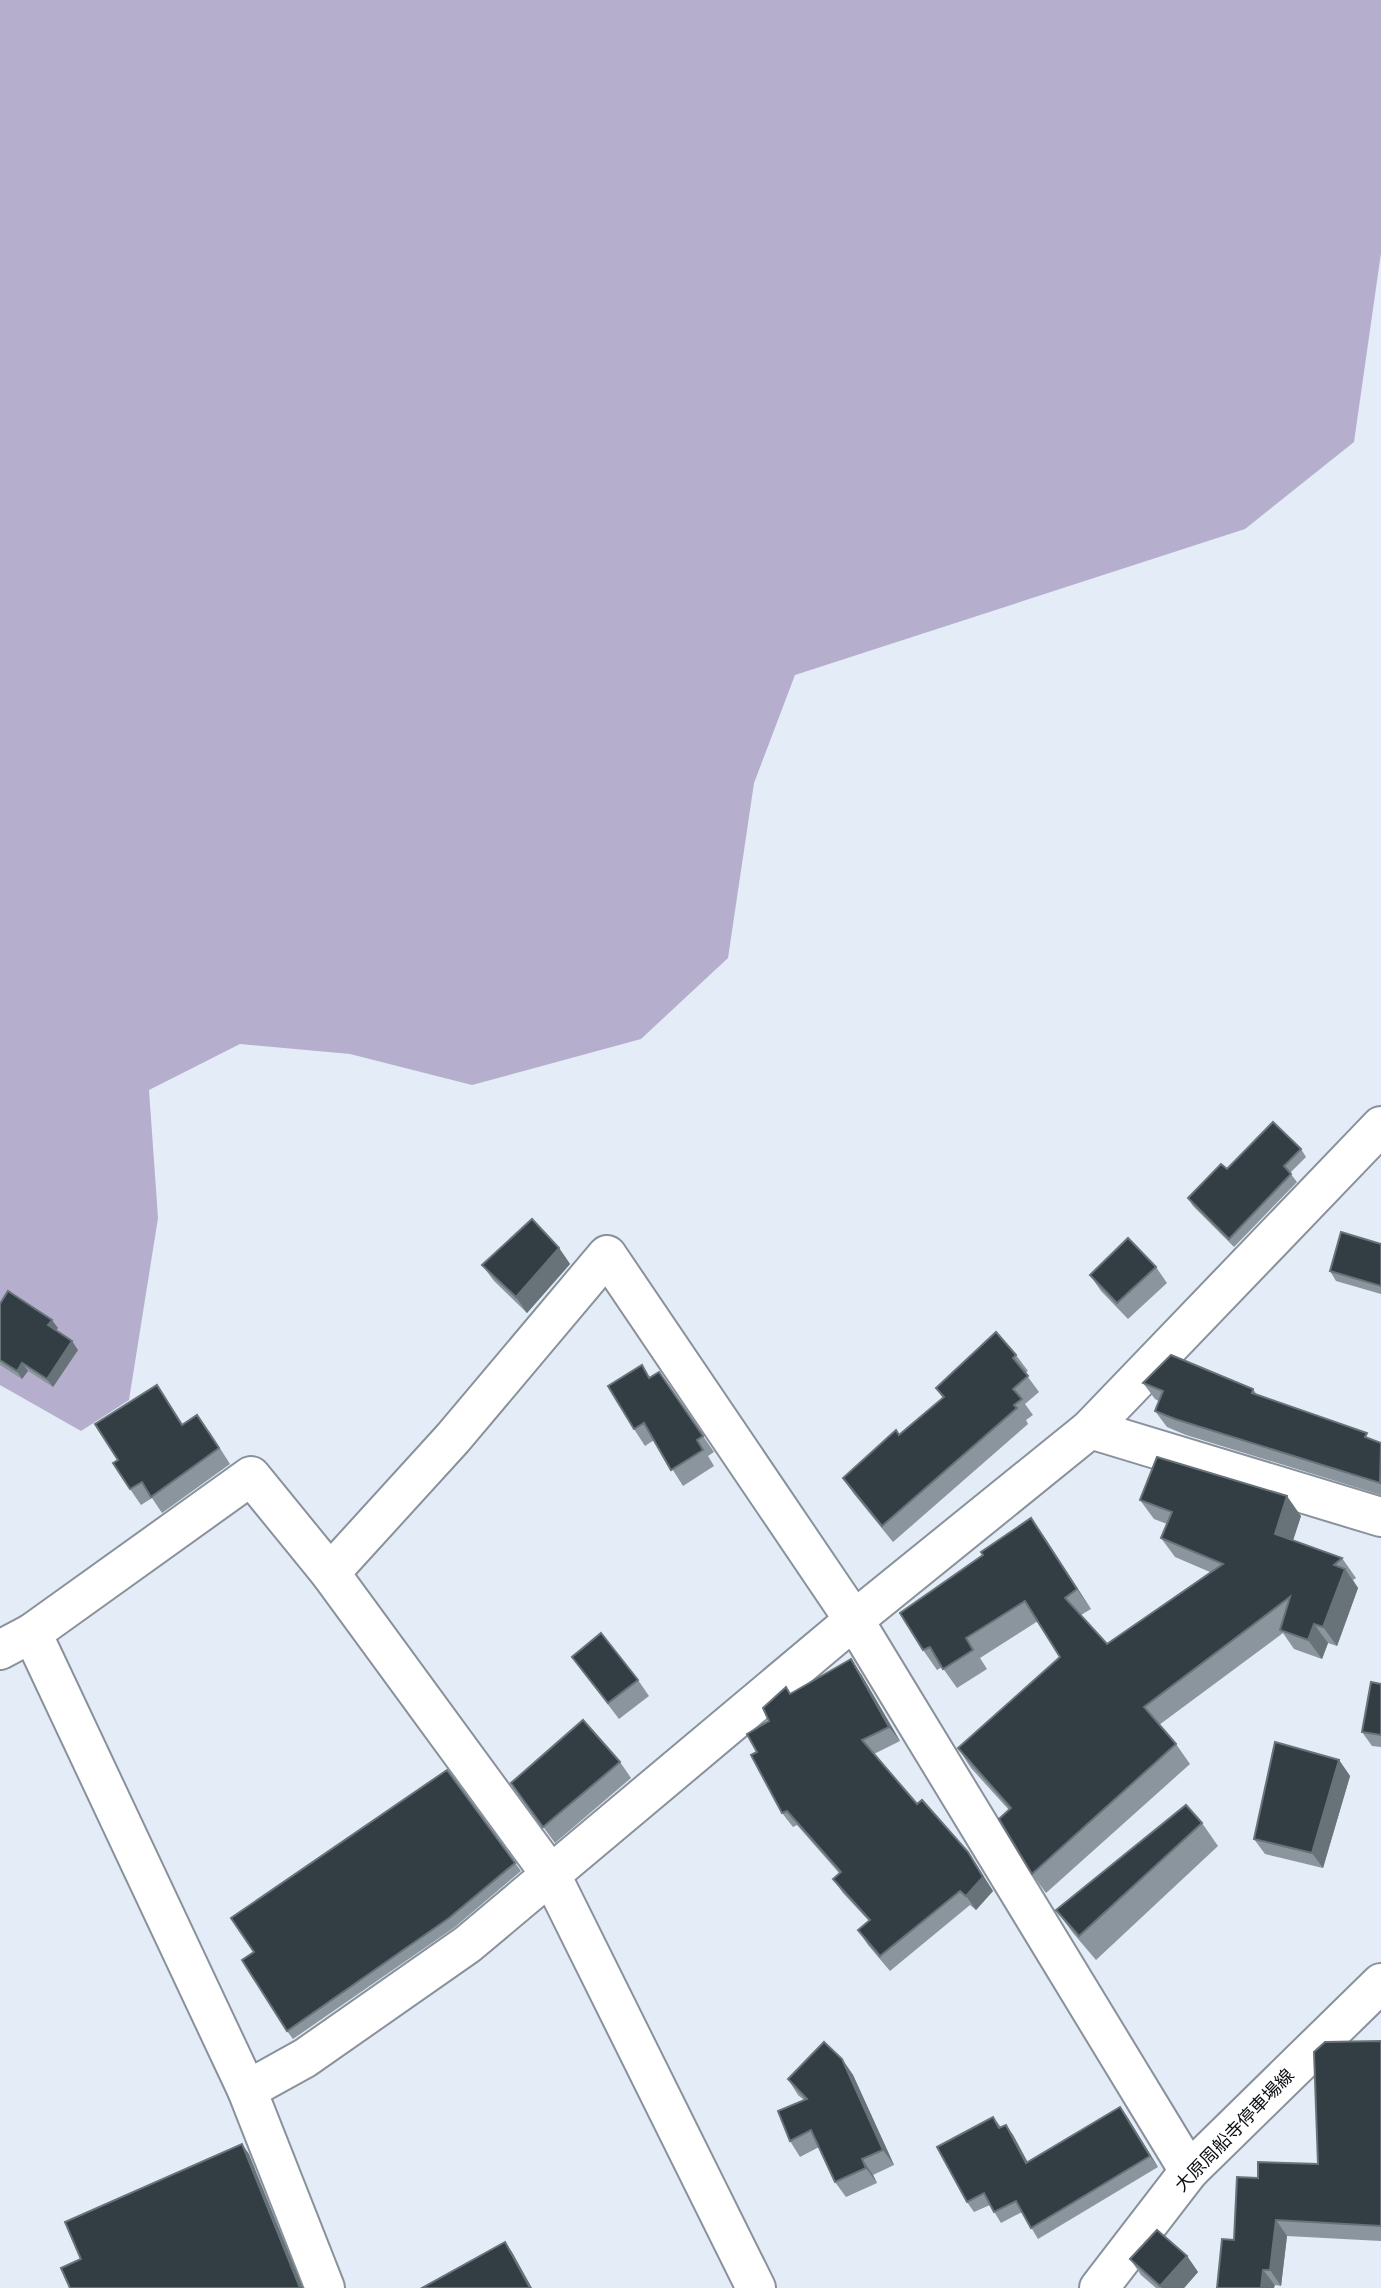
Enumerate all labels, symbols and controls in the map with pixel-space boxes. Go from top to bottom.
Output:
street label: 大原周船寺停車場線 [1170,2064,1298,2196]

